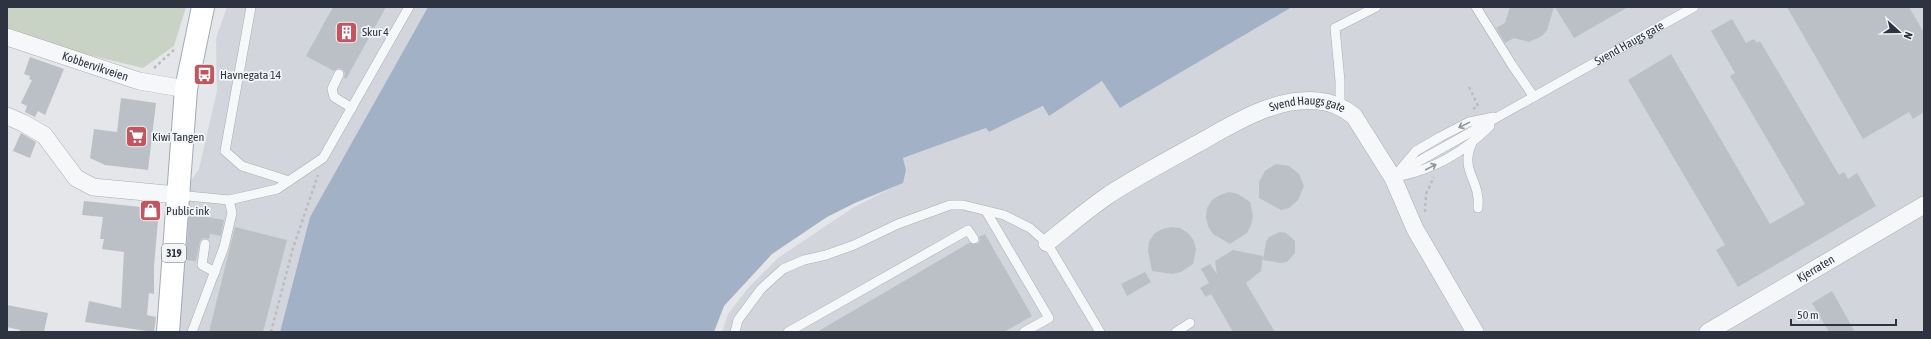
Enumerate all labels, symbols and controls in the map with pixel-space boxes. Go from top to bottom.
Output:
north arrow [1879,12,1919,52]
street label: Svend Haugs gate [1592,18,1666,68]
building icon: Skur 4 [333,19,359,45]
place label: Skur 4 [362,25,389,39]
text: N [1902,30,1915,41]
street label: Kobbervikveien [60,49,130,84]
bus stop icon: Havnegata 14 [191,62,217,88]
place label: Havnegata 14 [220,68,282,82]
street label: Svend Haugs gate [1267,94,1348,116]
one-way arrow [1458,122,1470,129]
supermarket icon: Kiwi Tangen [123,124,149,150]
place label: Kiwi Tangen [152,130,204,144]
one-way arrow [1425,163,1437,170]
shop icon: Public ink [138,198,164,224]
place label: Public ink [166,204,210,218]
road number: 319 [162,244,186,262]
street label: Kjerraten [1794,252,1837,285]
scale bar [1791,301,1896,327]
text: 50 m [1797,308,1819,322]

